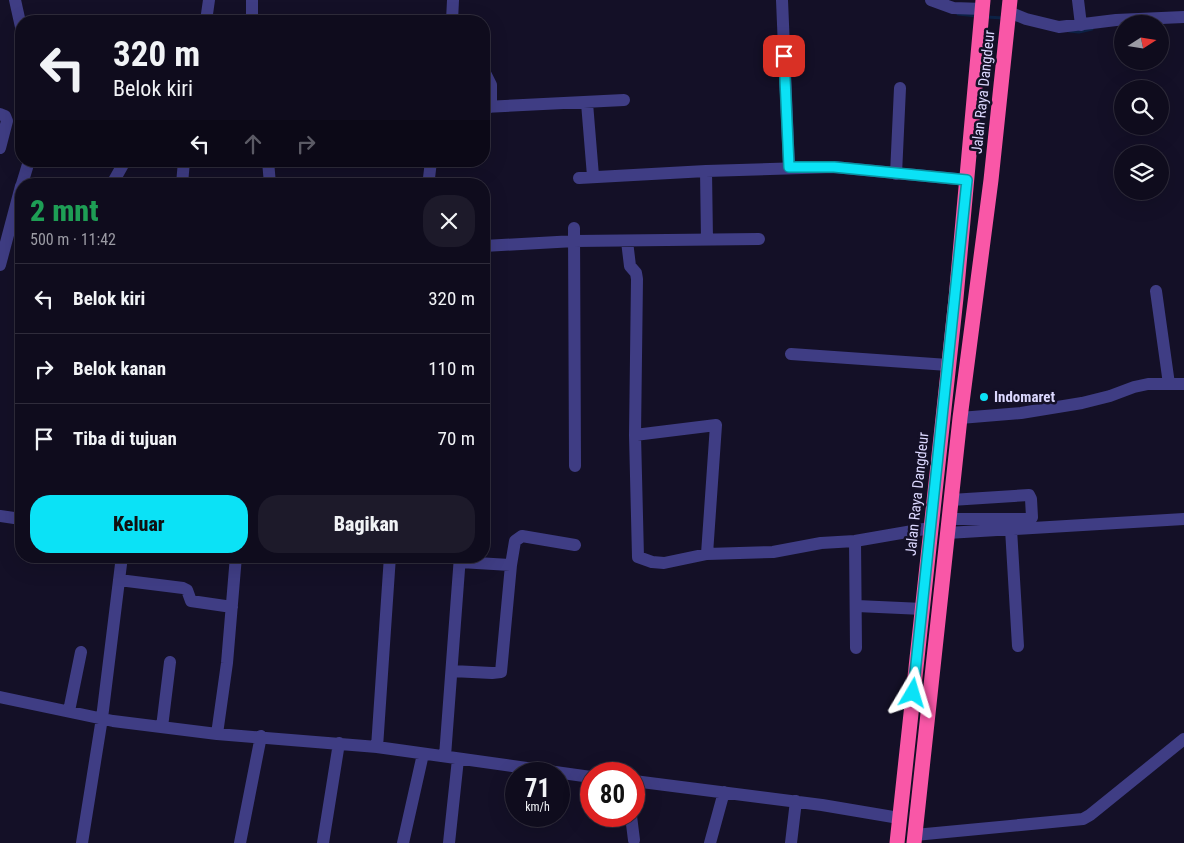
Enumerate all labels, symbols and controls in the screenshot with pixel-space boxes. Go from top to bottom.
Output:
north arrow [1114,15,1169,70]
map controls [1114,15,1169,200]
street label: Jalan Raya Dangdeur [968,29,998,155]
text: 320 m [113,34,200,75]
icon: left [30,35,95,100]
pin [763,35,805,77]
icon: arrive [770,42,798,70]
text: Belok kiri [113,76,193,101]
button: search [1114,80,1169,135]
icon: left [186,130,214,158]
icon: ahead [239,130,267,158]
icon: right [292,130,320,158]
button: layers [1114,145,1169,200]
text: 2 mnt [30,193,98,228]
button: close [423,195,475,247]
text: 500 m · 11:42 [30,230,116,249]
icon: left [30,285,58,313]
text: Belok kiri [73,287,145,310]
text: 320 m [428,287,475,310]
icon: right [30,355,58,383]
text: Belok kanan [73,357,166,380]
text: 110 m [428,357,475,380]
place label: Indomaret [994,388,1056,406]
marker: Indomaret [978,391,990,403]
icon: arrive [30,425,58,453]
text: Tiba di tujuan [73,427,177,450]
text: 70 m [438,427,475,450]
street label: Jalan Raya Dangdeur [902,431,932,557]
button: Keluar [30,495,248,553]
button: Bagikan [258,495,475,553]
position arrow [886,666,938,718]
speed limit sign: 80 [580,762,645,827]
text: 71 [525,774,550,803]
text: km/h [525,800,550,814]

